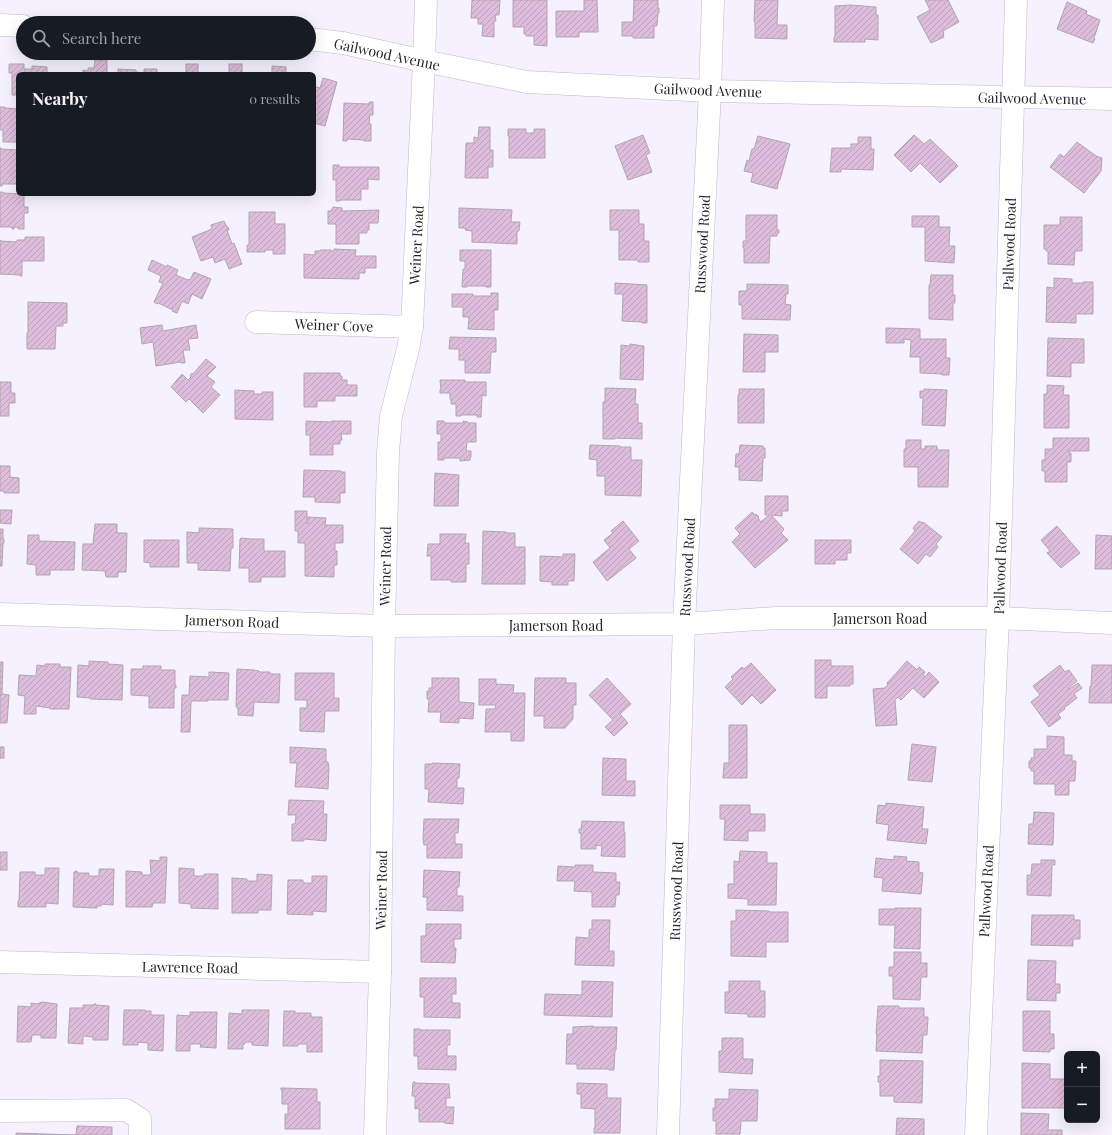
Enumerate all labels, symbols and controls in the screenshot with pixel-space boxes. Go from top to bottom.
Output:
search box [16,16,316,60]
icon: search [30,27,52,49]
text: Search here [62,28,141,48]
street label: Gailwood Avenue [332,33,442,75]
street label: Gailwood Avenue [654,79,762,101]
text: Nearby [32,87,87,109]
street label: Gailwood Avenue [978,88,1086,108]
text: 0 results [249,90,300,107]
street label: Russwood Road [690,194,714,294]
street label: Pallwood Road [998,197,1020,291]
street label: Weiner Road [404,205,428,286]
street label: Weiner Cove [293,314,374,336]
street label: Russwood Road [675,517,699,617]
street label: Pallwood Road [989,521,1011,615]
street label: Weiner Road [375,526,395,607]
street label: Jamerson Road [832,609,927,628]
street label: Jamerson Road [183,610,280,632]
street label: Jamerson Road [508,616,603,635]
street label: Russwood Road [665,841,687,941]
street label: Pallwood Road [974,844,998,938]
street label: Weiner Road [371,850,391,931]
street label: Lawrence Road [142,957,238,977]
map controls [1064,1051,1100,1123]
button: + [1064,1051,1100,1087]
button: − [1064,1087,1100,1123]

